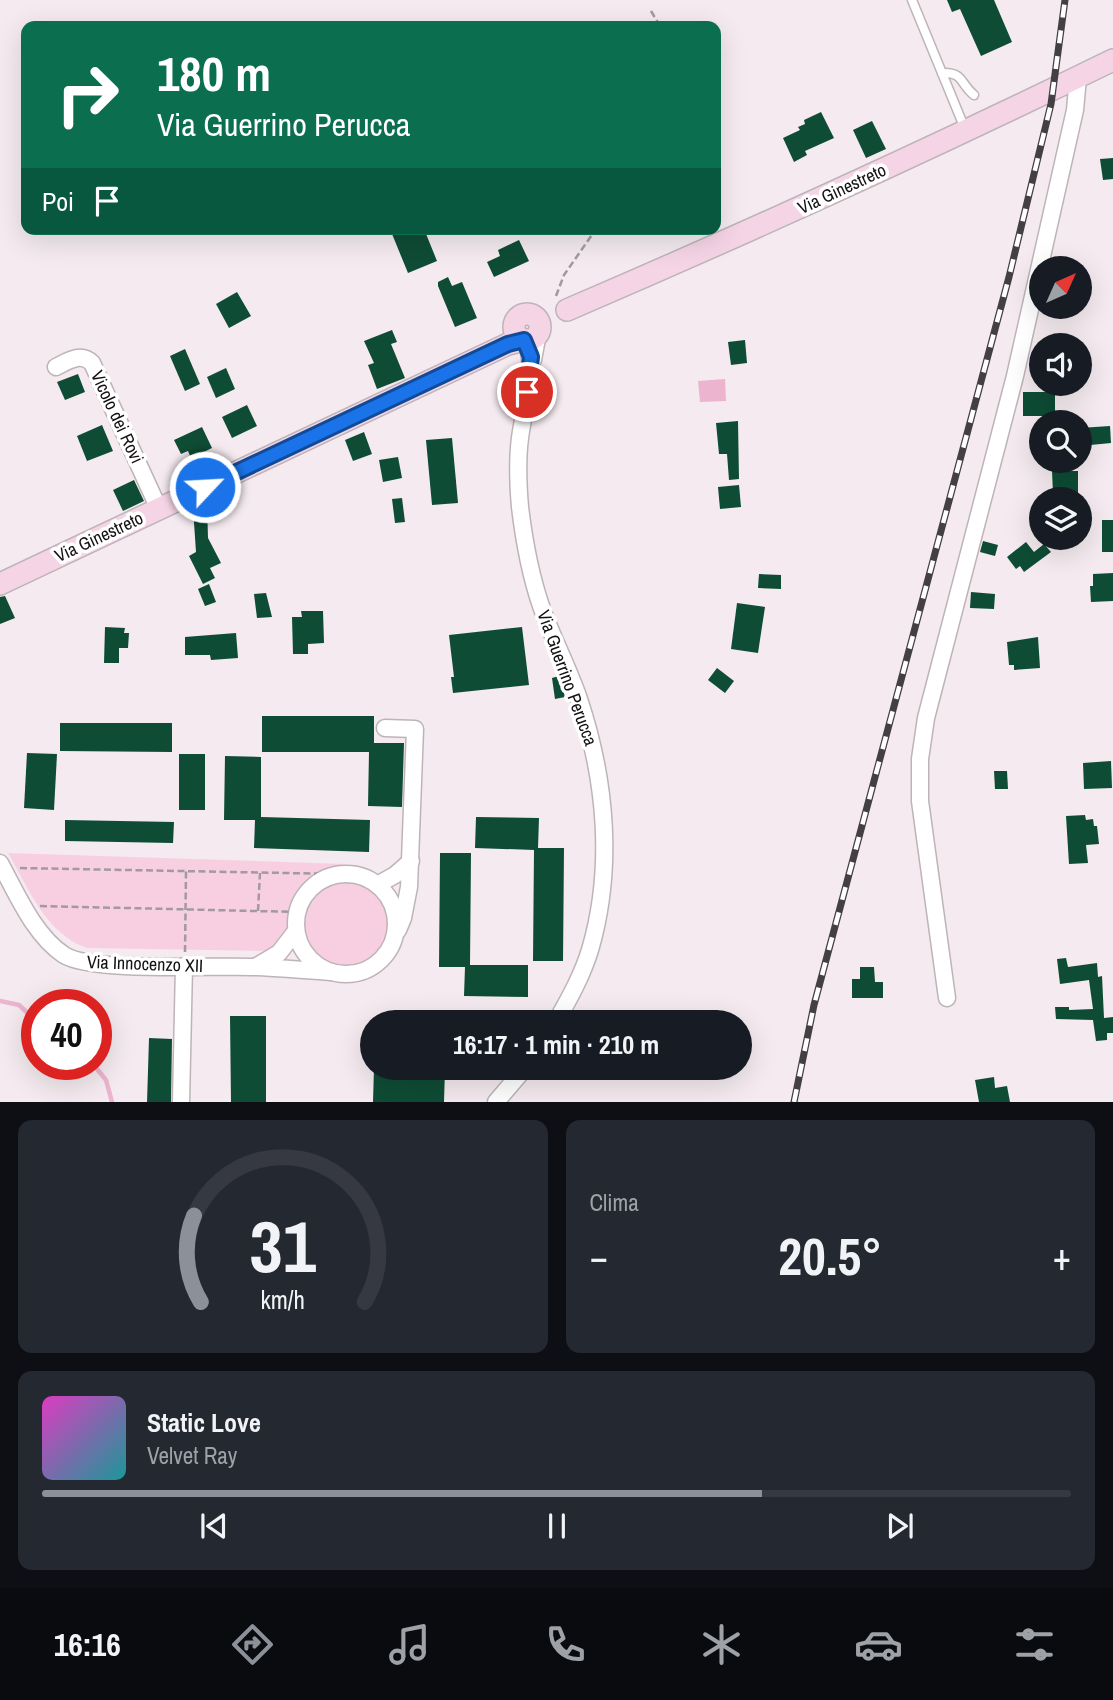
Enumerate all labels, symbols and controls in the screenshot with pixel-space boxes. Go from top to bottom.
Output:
text: 180 m [157,40,271,106]
icon: right [42,49,133,140]
text: Via Guerrino Perucca [157,103,410,146]
street label: Via Ginestreto [793,157,890,220]
icon: arrive [88,182,126,220]
text: Poi [42,184,74,219]
north arrow [1029,256,1092,318]
map controls [1029,256,1092,550]
button: sound [1029,333,1092,396]
pin [497,362,557,422]
street label: Vicolo dei Rovi [85,366,150,467]
icon: arrive [508,373,546,411]
button: search [1029,410,1092,473]
position arrow [168,450,242,524]
button: layers [1029,487,1092,550]
street label: Via Ginestreto [50,505,147,568]
street label: Via Guerrino Perucca [531,607,604,749]
street label: Via Innocenzo XII [86,949,204,978]
speed limit sign: 40 [21,989,112,1080]
text: 16:17 · 1 min · 210 m [453,1027,659,1062]
text: Clima [590,1187,639,1218]
text: 31 [250,1198,317,1296]
text: 20.5° [778,1221,882,1291]
text: − [590,1231,608,1282]
text: + [1053,1231,1071,1282]
text: km/h [261,1283,305,1317]
text: Static Love [147,1405,261,1440]
text: Velvet Ray [147,1440,237,1471]
icon: previous [195,1507,233,1545]
icon: pause [538,1507,576,1545]
icon: next [881,1507,919,1545]
icon: directions [228,1620,277,1669]
icon: music [385,1620,434,1669]
icon: phone [541,1620,590,1669]
icon: climate [697,1620,746,1669]
icon: car [854,1620,903,1669]
icon: filters [1010,1620,1059,1669]
text: 16:16 [54,1623,121,1666]

